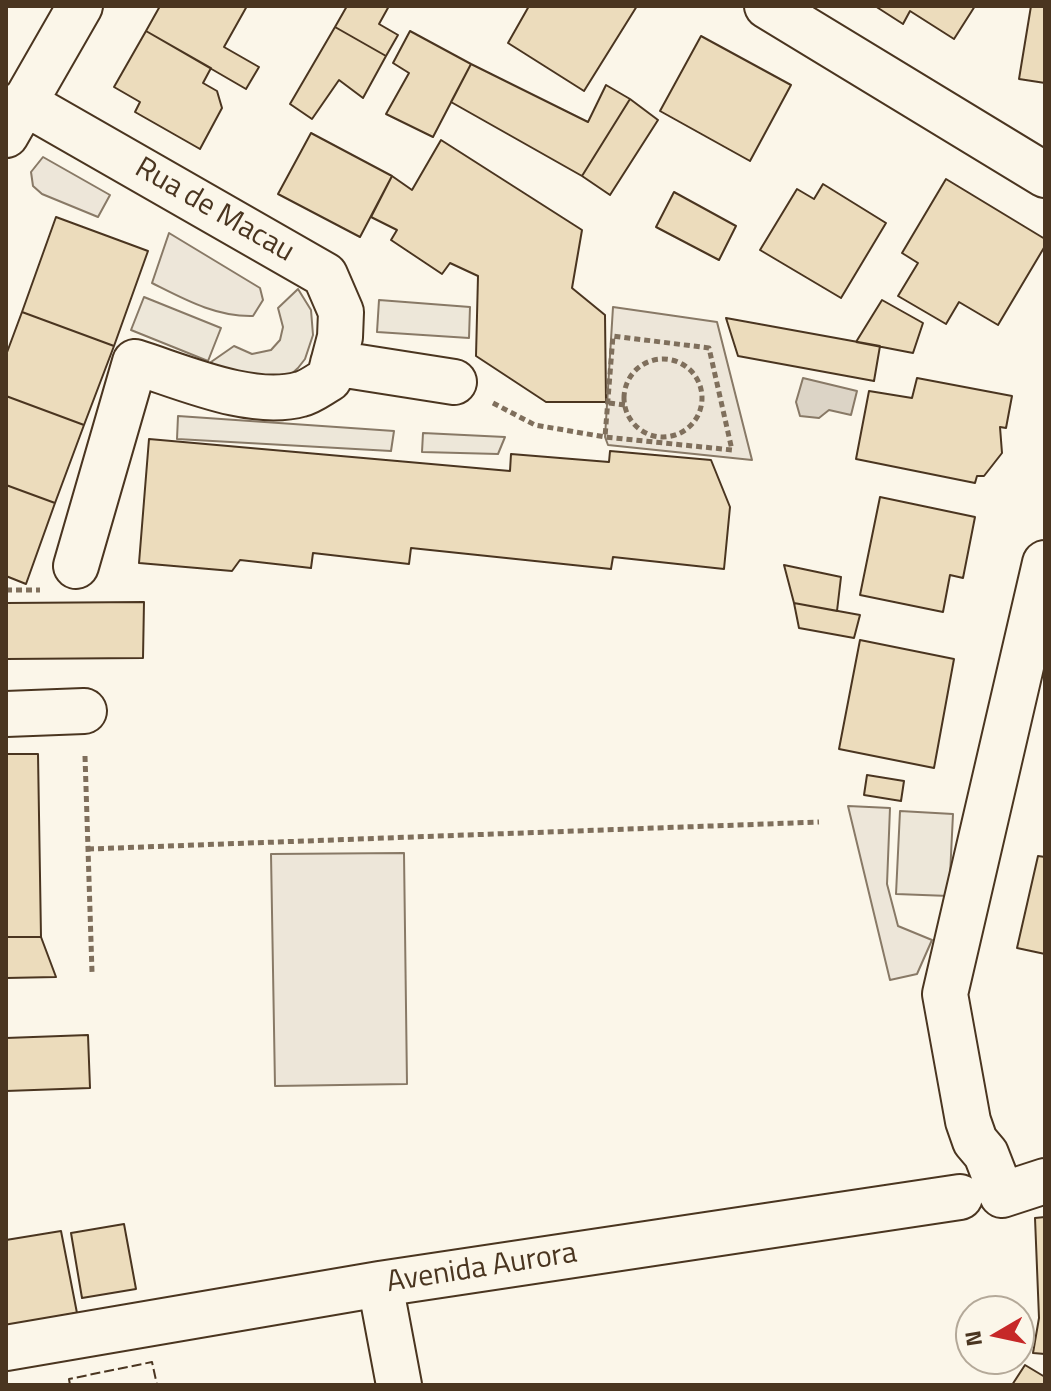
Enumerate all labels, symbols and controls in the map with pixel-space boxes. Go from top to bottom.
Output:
street label: Rua de Macau [128,151,300,271]
street label: Avenida Aurora [384,1236,580,1302]
north arrow [955,1295,1035,1375]
text: N [955,1328,991,1349]

